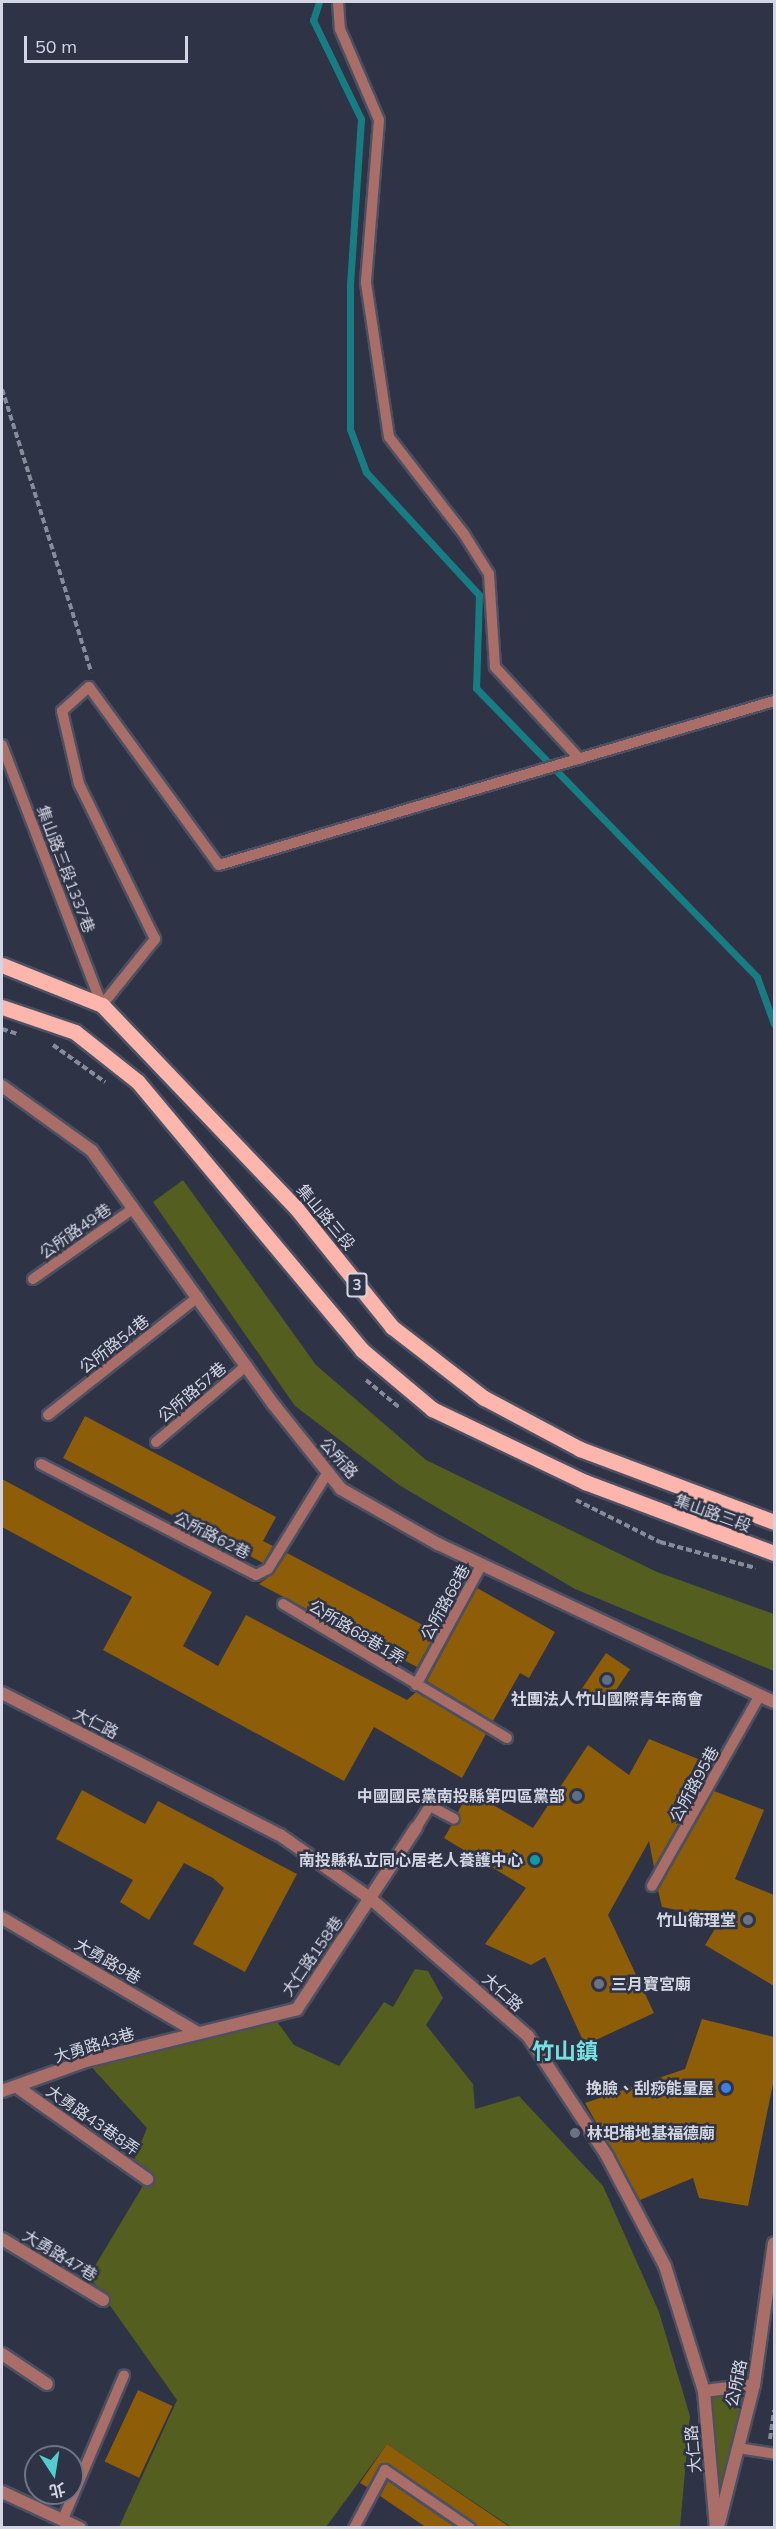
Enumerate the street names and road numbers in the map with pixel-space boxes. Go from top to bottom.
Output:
street label: 集山路三段1337巷 [33,803,99,935]
street label: 集山路三段 [293,1180,359,1254]
street label: 公所路49巷 [35,1199,115,1263]
road number: 3 [346,1273,368,1297]
street label: 公所路54巷 [75,1311,153,1377]
street label: 公所路57巷 [154,1358,230,1426]
street label: 公所路 [316,1434,362,1482]
street label: 集山路三段 [672,1490,754,1536]
street label: 公所路62巷 [171,1508,253,1562]
street label: 公所路68巷 [416,1561,474,1643]
street label: 公所路68巷1弄 [305,1596,409,1668]
street label: 大仁路 [70,1704,122,1742]
street label: 公所路95巷 [665,1743,723,1825]
street label: 大仁路158巷 [278,1912,346,2000]
street label: 大勇路9巷 [71,1934,145,1988]
street label: 大仁路 [479,1969,527,2015]
street label: 大勇路43巷 [51,2024,137,2066]
street label: 大勇路43巷8弄 [43,2081,143,2159]
street label: 大勇路47巷 [19,2225,101,2285]
street label: 公所路 [722,2358,750,2408]
street label: 大仁路 [681,2424,705,2474]

